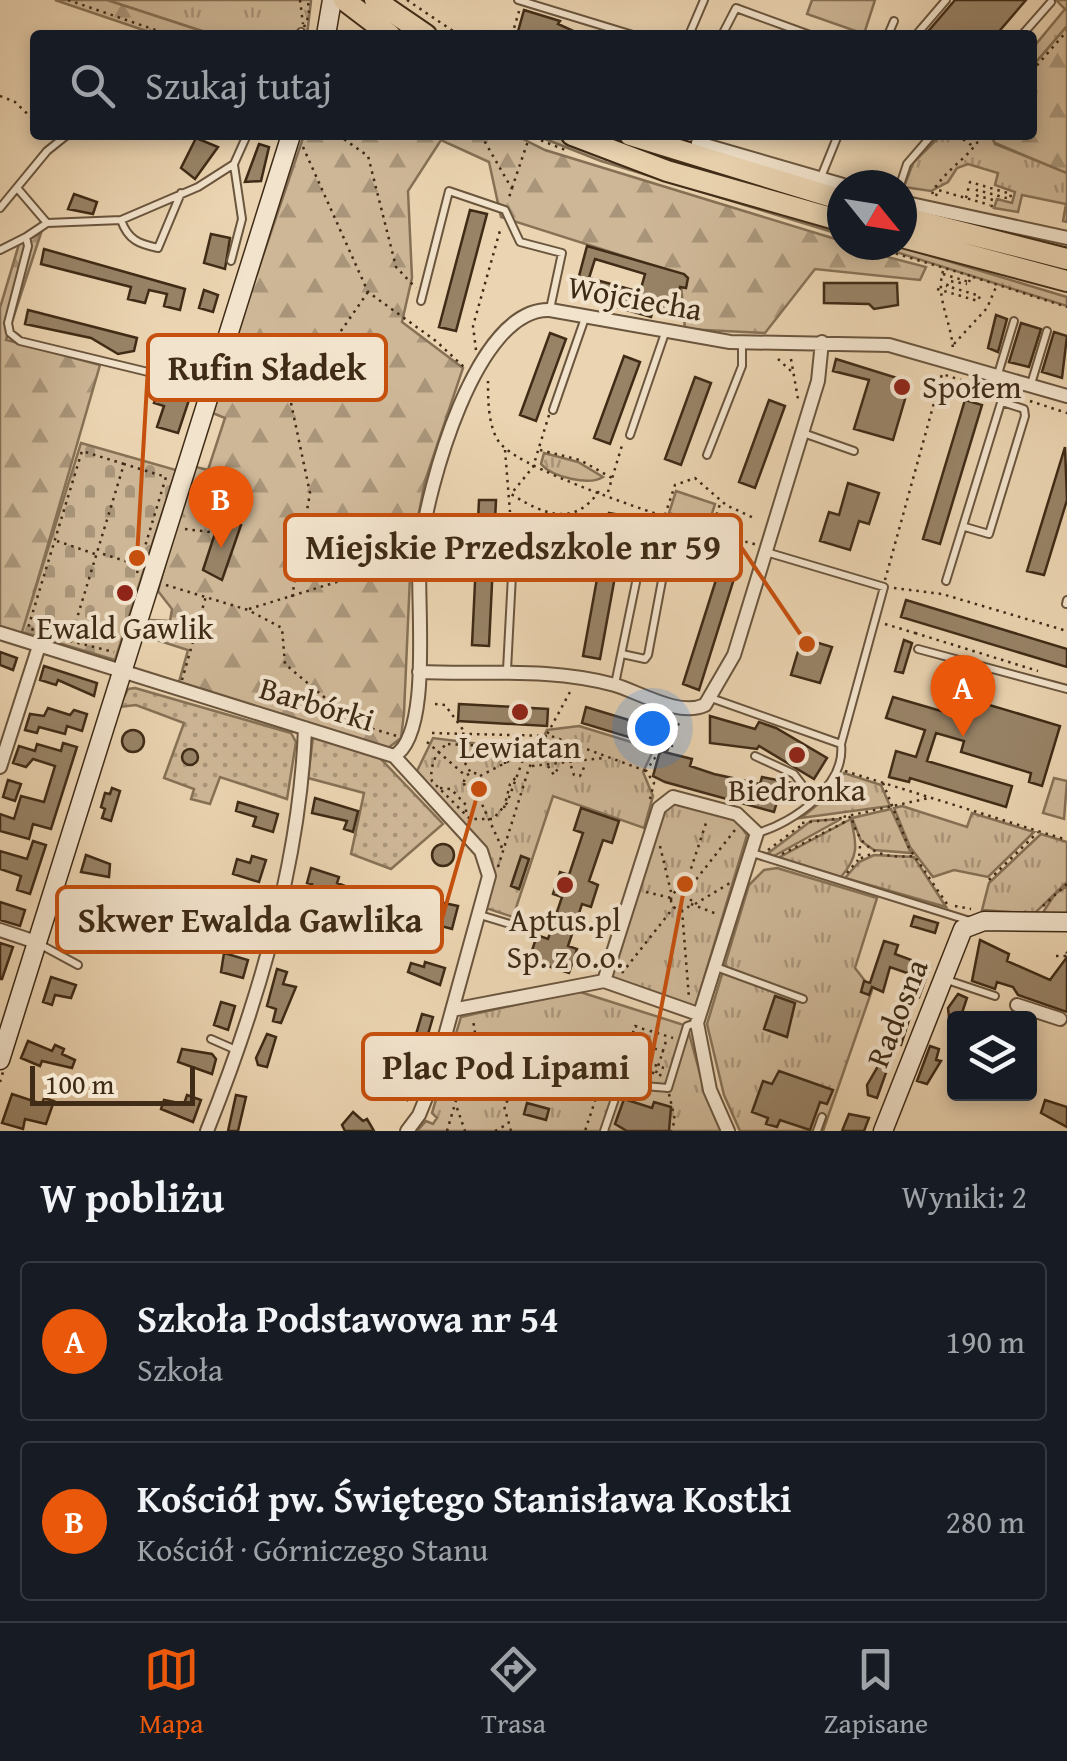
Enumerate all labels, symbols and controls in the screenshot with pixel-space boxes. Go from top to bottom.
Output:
search box [30,30,1037,140]
text: Szukaj tutaj [145,57,332,113]
icon: search [65,58,120,113]
north arrow [827,170,917,260]
street label: Wojciecha [564,263,706,332]
callout: Rufin Sładek [148,335,386,400]
text: Rufin Sładek [168,342,367,393]
place label: Społem [922,363,1022,410]
marker: Społem [891,376,913,398]
pin: B [188,466,254,548]
callout: Miejskie Przedszkole nr 59 [285,515,741,580]
text: Miejskie Przedszkole nr 59 [305,521,721,572]
marker: Ewald Gawlik [114,582,136,604]
place label: Ewald Gawlik [36,604,214,651]
pin: A [930,654,996,737]
street label: Barbórki [254,664,380,743]
marker: Lewiatan [509,701,531,723]
your location [627,703,678,754]
place label: Lewiatan [459,723,581,770]
marker: Biedronka [786,744,808,766]
place label: Biedronka [728,766,866,813]
marker: Aptus.pl Sp. z o.o. [554,874,576,896]
callout: Skwer Ewalda Gawlika [57,887,442,952]
text: Skwer Ewalda Gawlika [77,894,423,945]
place label: Aptus.pl Sp. z o.o. [507,896,623,980]
street label: Radosna [854,952,939,1074]
map controls [947,1011,1037,1101]
button: layers [947,1011,1037,1101]
callout: Plac Pod Lipami [363,1034,650,1099]
text: Plac Pod Lipami [382,1041,630,1092]
scale bar [30,1061,195,1106]
text: 100 m [45,1063,114,1104]
text: W pobliżu [40,1166,224,1227]
text: Wyniki: 2 [901,1173,1027,1220]
text: Szkoła Podstawowa nr 54 [137,1290,559,1346]
text: A [64,1318,85,1365]
text: 190 m [946,1318,1025,1365]
text: Szkoła [137,1346,223,1393]
text: Kościół pw. Świętego Stanisława Kostki [137,1470,792,1526]
text: B [65,1498,84,1545]
text: 280 m [946,1498,1025,1545]
text: Kościół · Górniczego Stanu [137,1526,488,1573]
tab: Mapa [139,1642,203,1743]
tab: Trasa [481,1642,546,1743]
tab: Zapisane [824,1642,928,1743]

